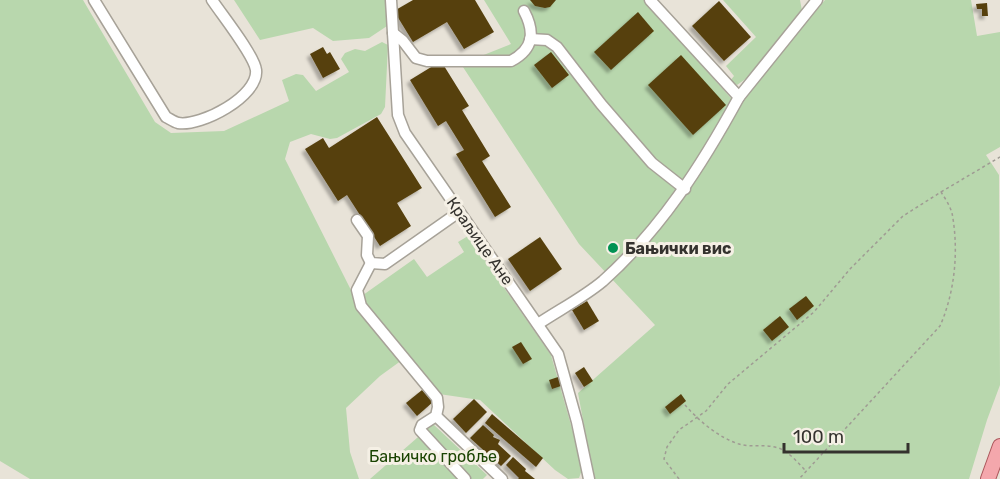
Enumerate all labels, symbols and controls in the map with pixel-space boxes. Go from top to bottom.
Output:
street label: Краљице Ане [443,193,517,289]
place label: Бањички вис [625,239,731,258]
marker: Бањички вис [606,241,620,255]
scale bar [784,416,908,454]
text: 100 m [793,426,844,448]
park label: Бањичко гробље [369,447,497,466]

